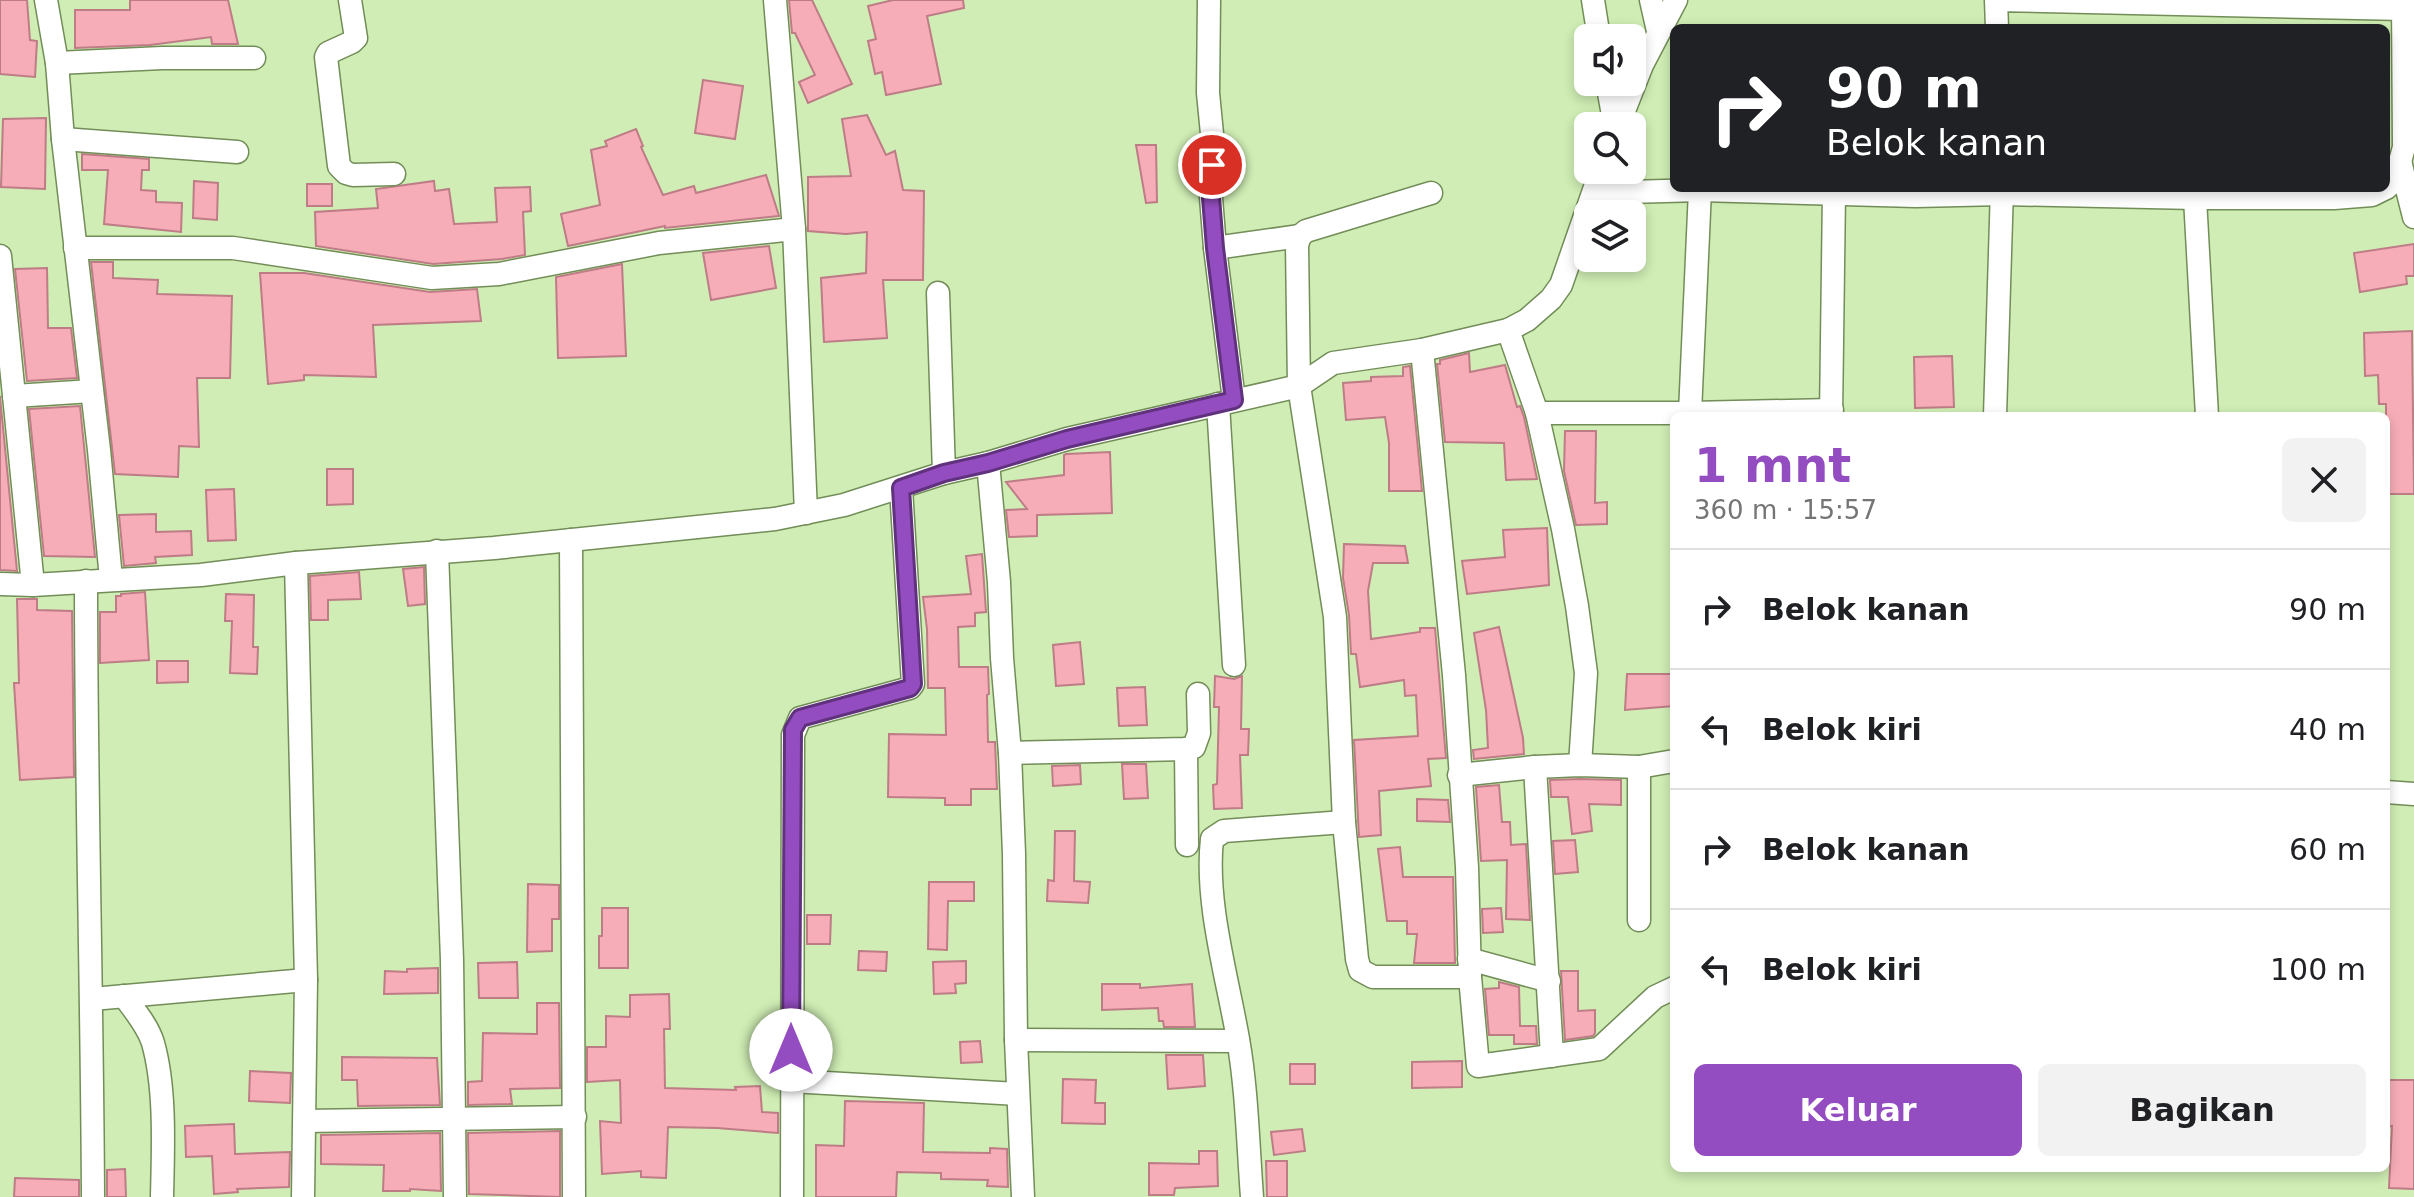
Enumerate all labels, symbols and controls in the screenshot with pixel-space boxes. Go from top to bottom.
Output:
map controls [1574,24,1646,272]
button: sound [1574,24,1646,96]
text: 90 m [1826,55,1982,120]
icon: right [1694,56,1798,160]
button: search [1574,112,1646,184]
text: Belok kanan [1826,122,2047,163]
pin [1178,131,1246,199]
icon: arrive [1190,143,1234,187]
button: layers [1574,200,1646,272]
text: 1 mnt [1694,437,1851,493]
button: close [2282,438,2366,522]
text: 360 m · 15:57 [1694,495,1877,525]
icon: right [1694,587,1738,631]
text: Belok kanan [1762,592,1970,627]
text: 90 m [2289,592,2366,627]
icon: left [1694,707,1738,751]
text: Belok kiri [1762,712,1922,747]
text: 40 m [2289,712,2366,747]
icon: right [1694,827,1738,871]
text: Belok kanan [1762,832,1970,867]
text: 60 m [2289,832,2366,867]
icon: left [1694,947,1738,991]
text: Belok kiri [1762,952,1922,987]
text: 100 m [2270,952,2366,987]
position arrow [749,1008,833,1092]
button: Keluar [1694,1064,2022,1156]
button: Bagikan [2038,1064,2366,1156]

